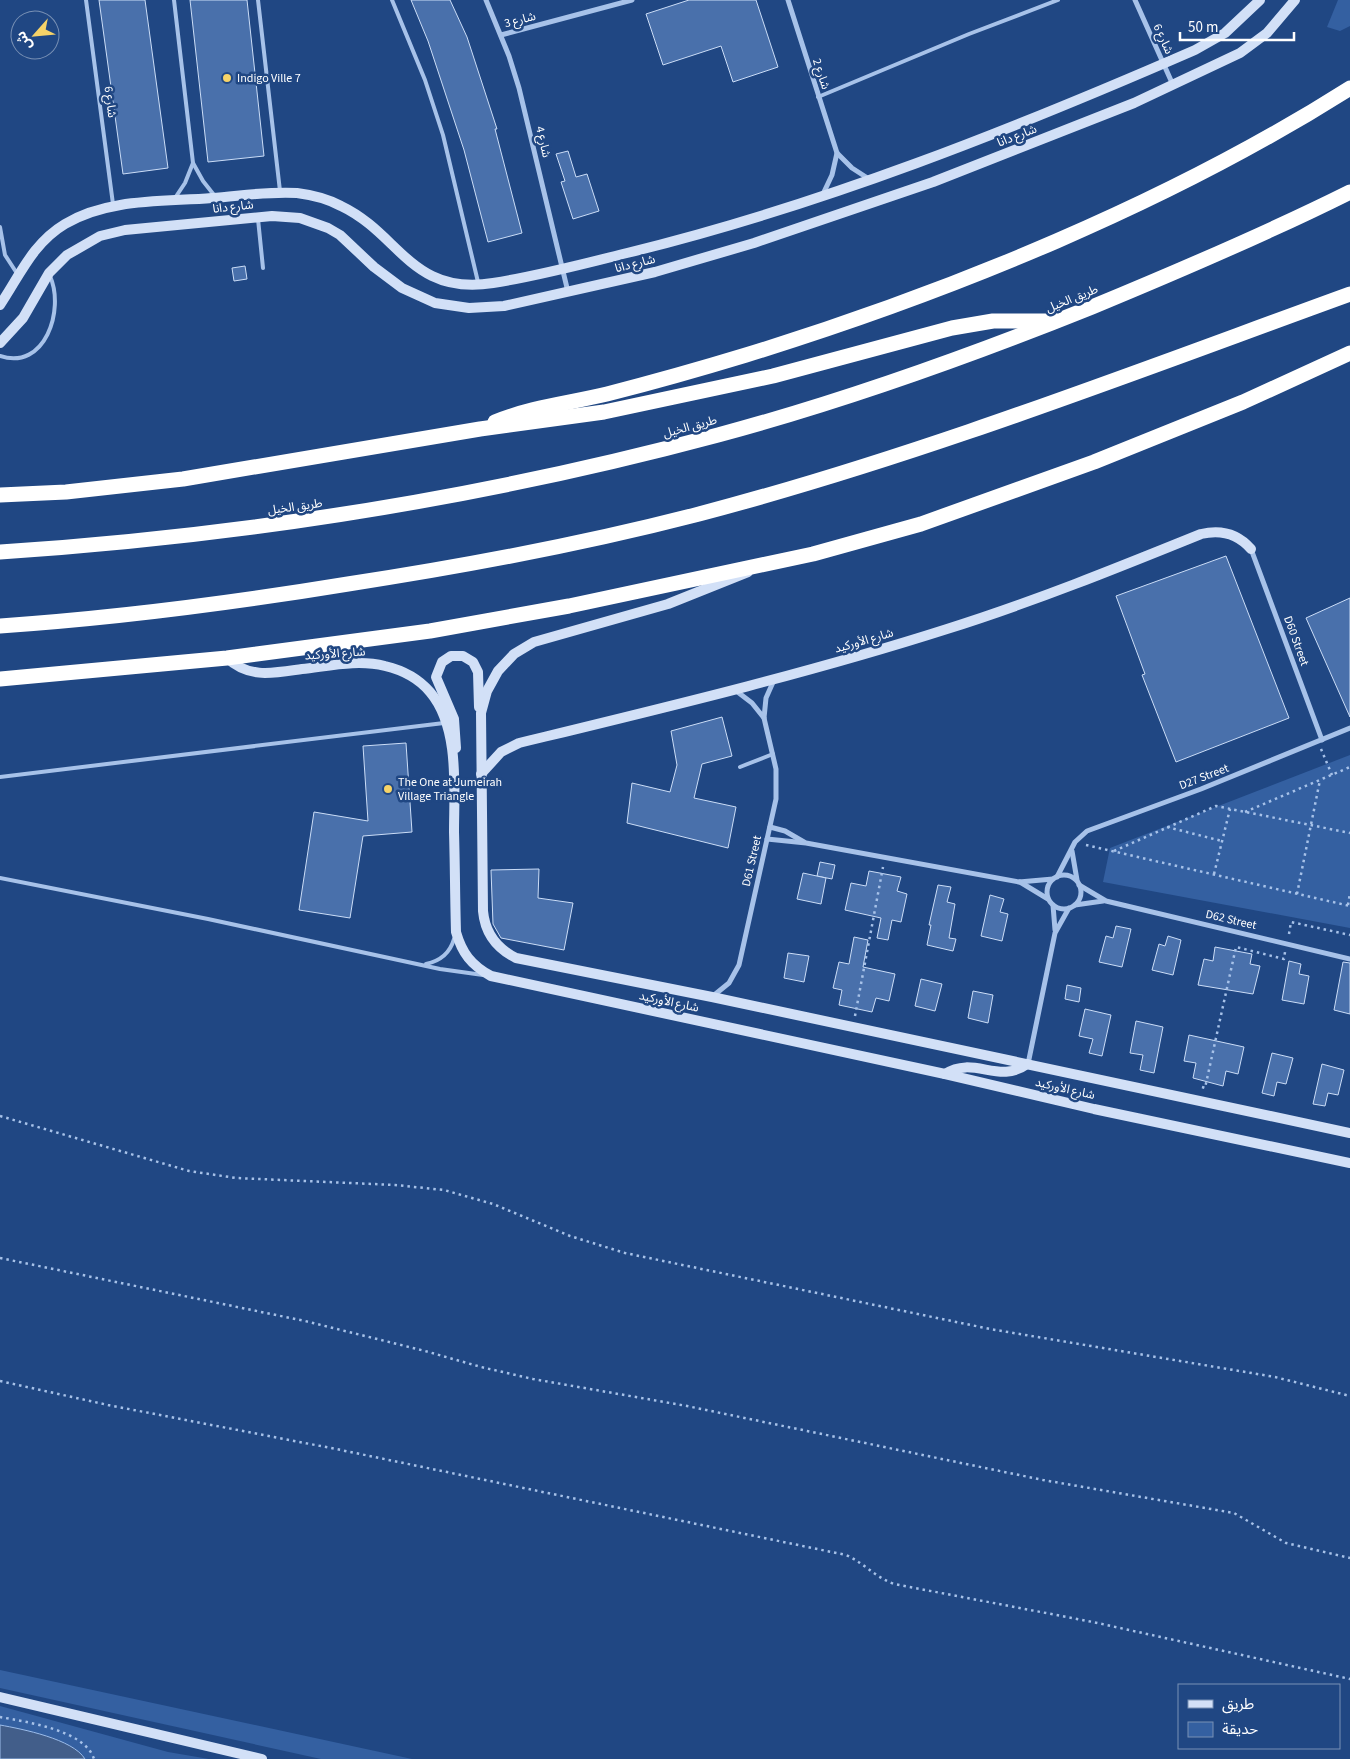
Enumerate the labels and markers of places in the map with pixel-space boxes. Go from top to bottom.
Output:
place label: Indigo Ville 7 [237,70,301,87]
marker: Indigo Ville 7 [221,72,233,84]
place label: The One at Jumeirah Village Triangle [398,774,502,805]
marker: The One at Jumeirah Village Triangle [382,783,394,795]

